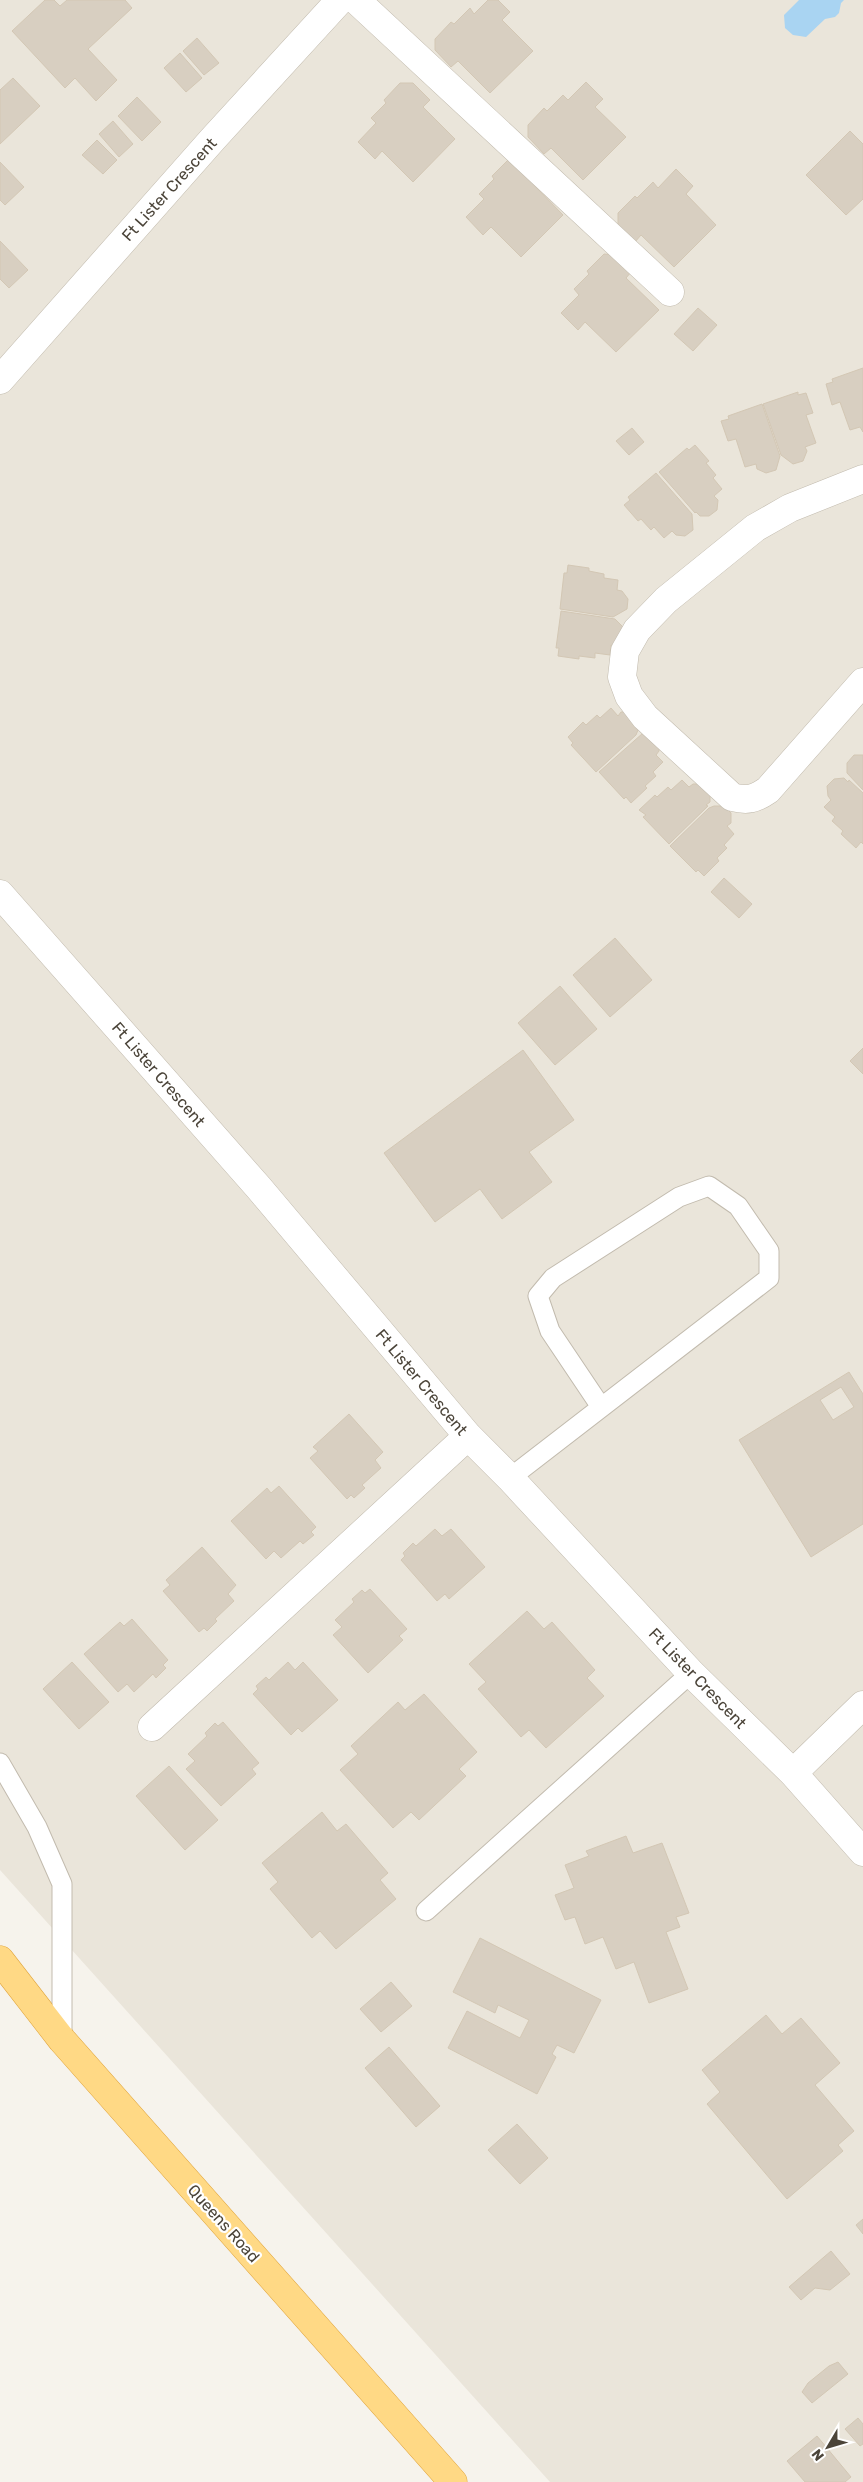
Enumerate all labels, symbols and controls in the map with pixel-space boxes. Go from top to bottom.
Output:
street label: Ft Lister Crescent [118,134,221,245]
street label: Ft Lister Crescent [108,1018,209,1131]
street label: Ft Lister Crescent [372,1325,471,1439]
street label: Ft Lister Crescent [645,1624,751,1733]
street label: Queens Road [184,2181,264,2266]
north arrow [803,2422,853,2472]
text: N [808,2445,828,2464]

